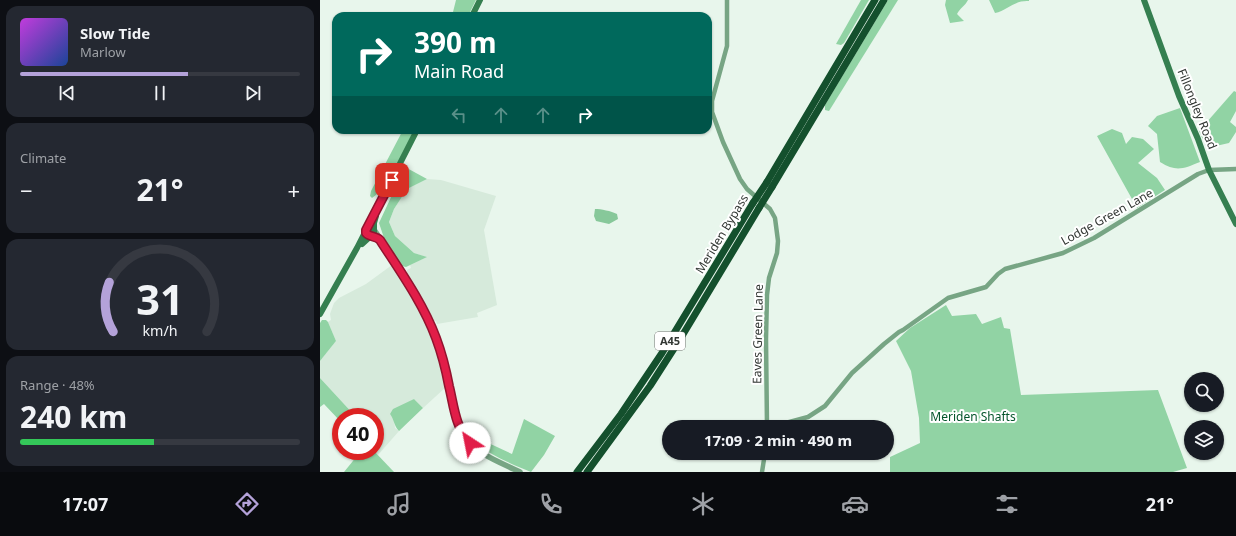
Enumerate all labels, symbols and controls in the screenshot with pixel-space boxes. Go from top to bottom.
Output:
text: Slow Tide [80,23,150,43]
text: 390 m [414,23,497,61]
icon: right [348,28,400,80]
text: Marlow [80,43,126,61]
text: Main Road [414,59,504,83]
street label: Fillongley Road [1174,66,1221,152]
icon: previous [56,82,78,104]
icon: pause [149,82,171,104]
icon: next [242,82,264,104]
icon: left [448,104,470,126]
icon: ahead [490,104,512,126]
icon: ahead [532,104,554,126]
icon: right [574,104,596,126]
text: Climate [20,149,66,167]
pin [375,163,409,197]
text: 21° [136,169,184,210]
icon: arrive [381,169,403,191]
text: − [20,175,33,205]
text: + [287,175,300,205]
street label: Lodge Green Lane [1058,184,1156,249]
street label: Meriden Bypass [691,191,752,277]
text: 31 [136,271,184,327]
street label: Eaves Green Lane [748,284,767,384]
text: km/h [142,321,178,340]
road number: A45 [655,332,685,350]
map controls [1184,372,1224,460]
button: search [1184,372,1224,412]
text: Range · 48% [20,376,95,394]
text: 240 km [20,396,127,437]
speed limit sign: 40 [332,408,384,460]
park label: Meriden Shafts [930,408,1016,425]
button: layers [1184,420,1224,460]
position arrow [449,422,491,464]
text: 17:09 · 2 min · 490 m [704,430,852,450]
icon: directions [233,490,261,518]
icon: music [385,490,413,518]
icon: phone [537,490,565,518]
icon: climate [689,490,717,518]
icon: car [841,490,869,518]
icon: filters [993,490,1021,518]
text: 17:07 [62,492,108,516]
text: 21° [1146,492,1174,516]

